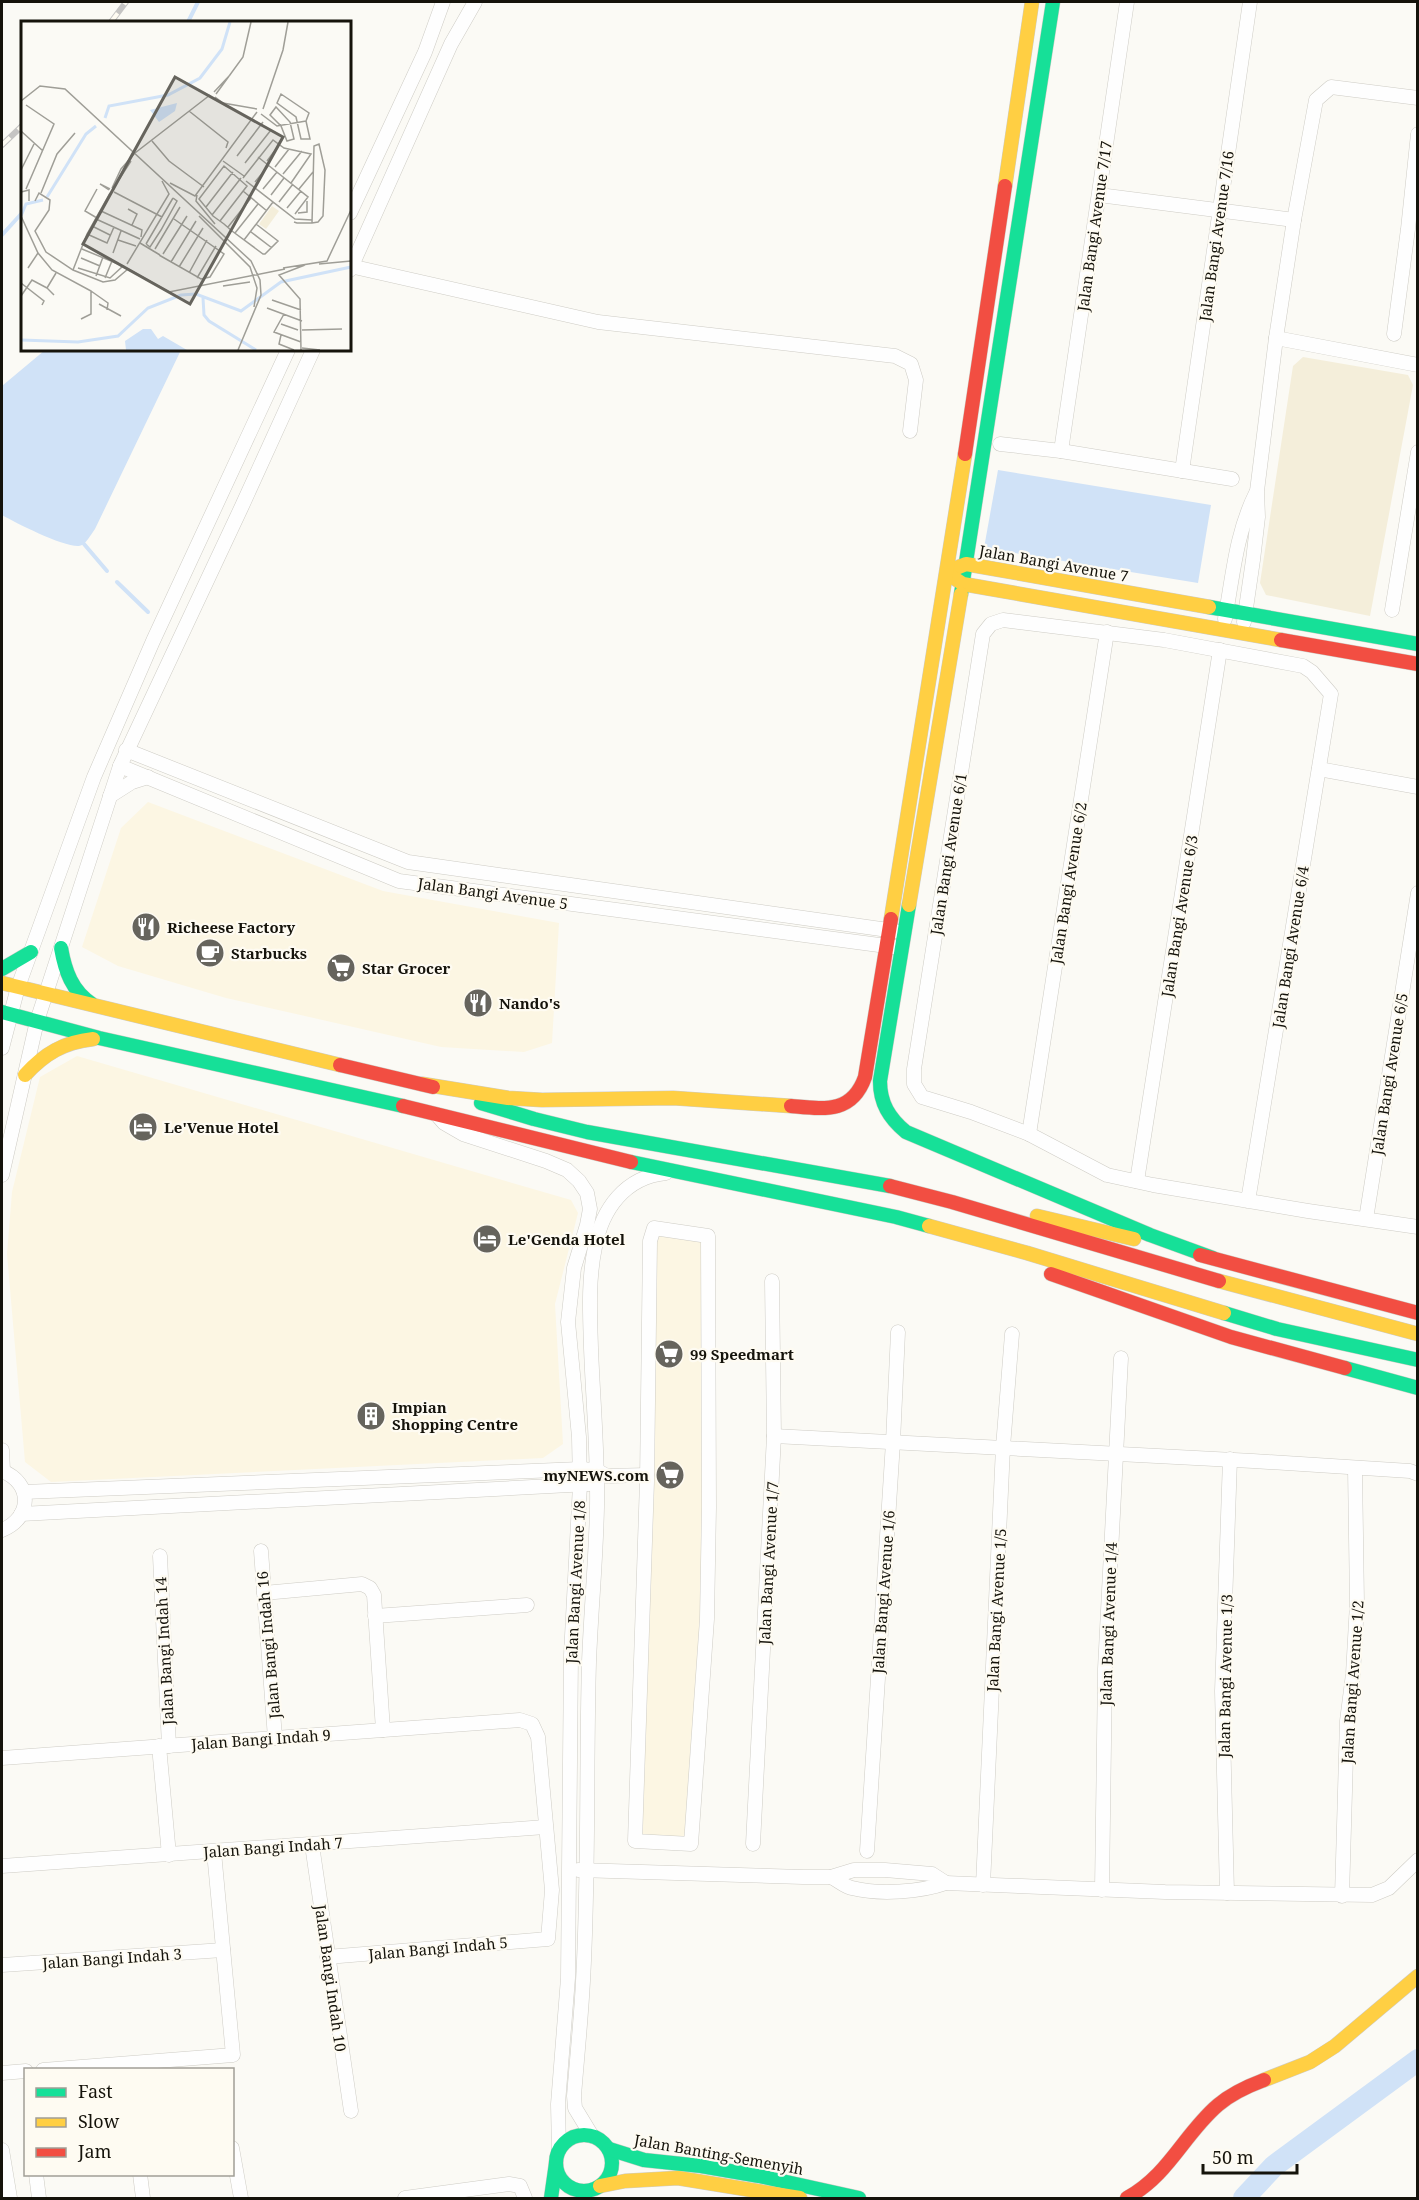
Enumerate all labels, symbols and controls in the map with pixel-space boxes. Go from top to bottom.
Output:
inset map [21,21,351,351]
street label: Jalan Bangi Avenue 7/17 [1072,139,1116,314]
street label: Jalan Bangi Avenue 7/16 [1194,149,1238,324]
street label: Jalan Bangi Avenue 7 [977,540,1130,586]
street label: Jalan Bangi Avenue 6/1 [925,772,971,937]
street label: Jalan Bangi Avenue 6/2 [1045,801,1091,966]
street label: Jalan Bangi Avenue 6/3 [1156,834,1202,999]
street label: Jalan Bangi Avenue 6/4 [1267,864,1313,1030]
street label: Jalan Bangi Avenue 5 [416,872,569,913]
restaurant icon: Richeese Factory [130,911,162,943]
place label: Richeese Factory [167,917,295,937]
cafe icon: Starbucks [194,937,226,969]
place label: Starbucks [231,943,307,963]
supermarket icon: Star Grocer [325,952,357,984]
place label: Star Grocer [362,958,451,978]
restaurant icon: Nando's [462,987,494,1019]
street label: Jalan Bangi Avenue 6/5 [1366,992,1412,1157]
place label: Nando's [499,993,560,1013]
hotel icon: Le'Venue Hotel [127,1111,159,1143]
place label: Le'Venue Hotel [164,1117,280,1137]
hotel icon: Le'Genda Hotel [471,1223,503,1255]
place label: Le'Genda Hotel [508,1229,626,1249]
supermarket icon: 99 Speedmart [653,1338,685,1370]
place label: 99 Speedmart [690,1344,794,1364]
place label: Impian Shopping Centre [392,1397,518,1434]
building icon: Impian Shopping Centre [355,1400,387,1432]
supermarket icon: myNEWS.com [654,1459,686,1491]
place label: myNEWS.com [544,1465,649,1485]
street label: Jalan Bangi Avenue 1/7 [754,1481,782,1646]
street label: Jalan Bangi Avenue 1/8 [561,1500,589,1665]
street label: Jalan Bangi Avenue 1/6 [867,1510,899,1675]
street label: Jalan Bangi Avenue 1/5 [982,1528,1010,1693]
street label: Jalan Bangi Avenue 1/4 [1095,1541,1121,1707]
street label: Jalan Bangi Indah 16 [252,1570,285,1721]
street label: Jalan Bangi Indah 14 [150,1576,178,1727]
street label: Jalan Bangi Avenue 1/3 [1214,1594,1236,1759]
street label: Jalan Bangi Avenue 1/2 [1336,1600,1368,1765]
street label: Jalan Bangi Indah 9 [190,1724,331,1754]
street label: Jalan Bangi Indah 7 [202,1832,343,1862]
street label: Jalan Bangi Indah 10 [311,1902,351,2053]
street label: Jalan Bangi Indah 5 [366,1932,509,1964]
street label: Jalan Bangi Indah 3 [41,1943,182,1973]
legend [24,2068,234,2176]
text: Fast [78,2079,113,2103]
text: Slow [78,2109,120,2133]
street label: Jalan Banting-Semenyih [632,2129,806,2179]
scale bar [1203,2137,1298,2175]
text: Jam [77,2139,112,2163]
text: 50 m [1212,2145,1254,2169]

